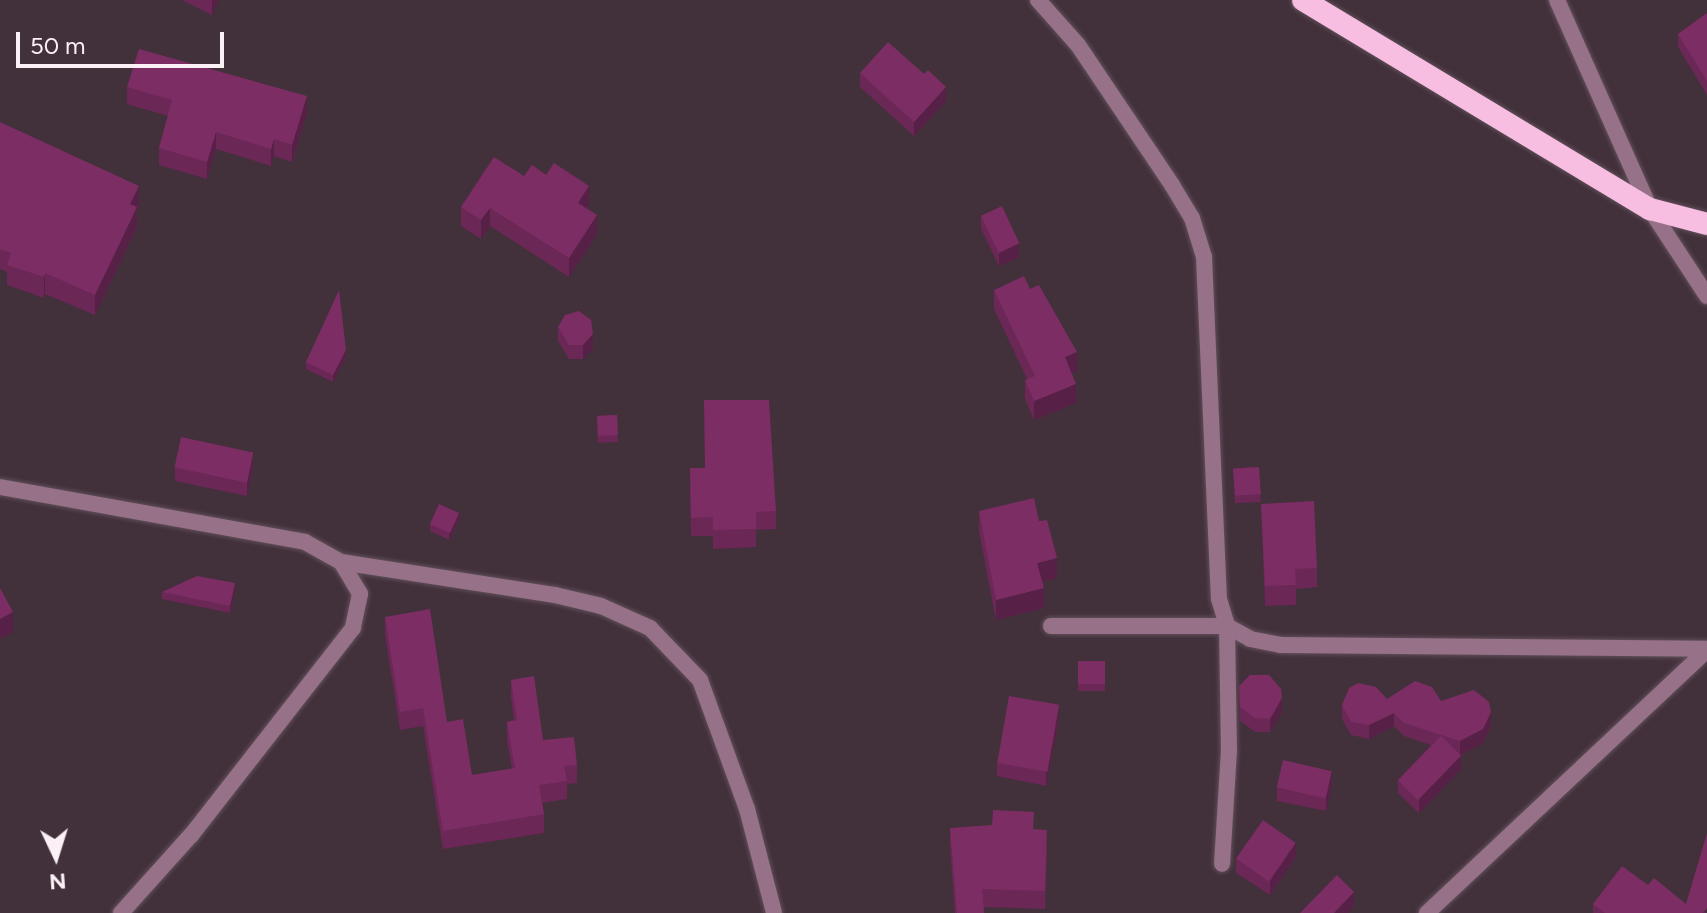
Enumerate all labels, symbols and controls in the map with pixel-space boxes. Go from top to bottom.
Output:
scale bar [20,16,228,66]
text: 50 m [30,31,86,60]
north arrow [16,817,96,897]
text: N [48,867,67,896]

